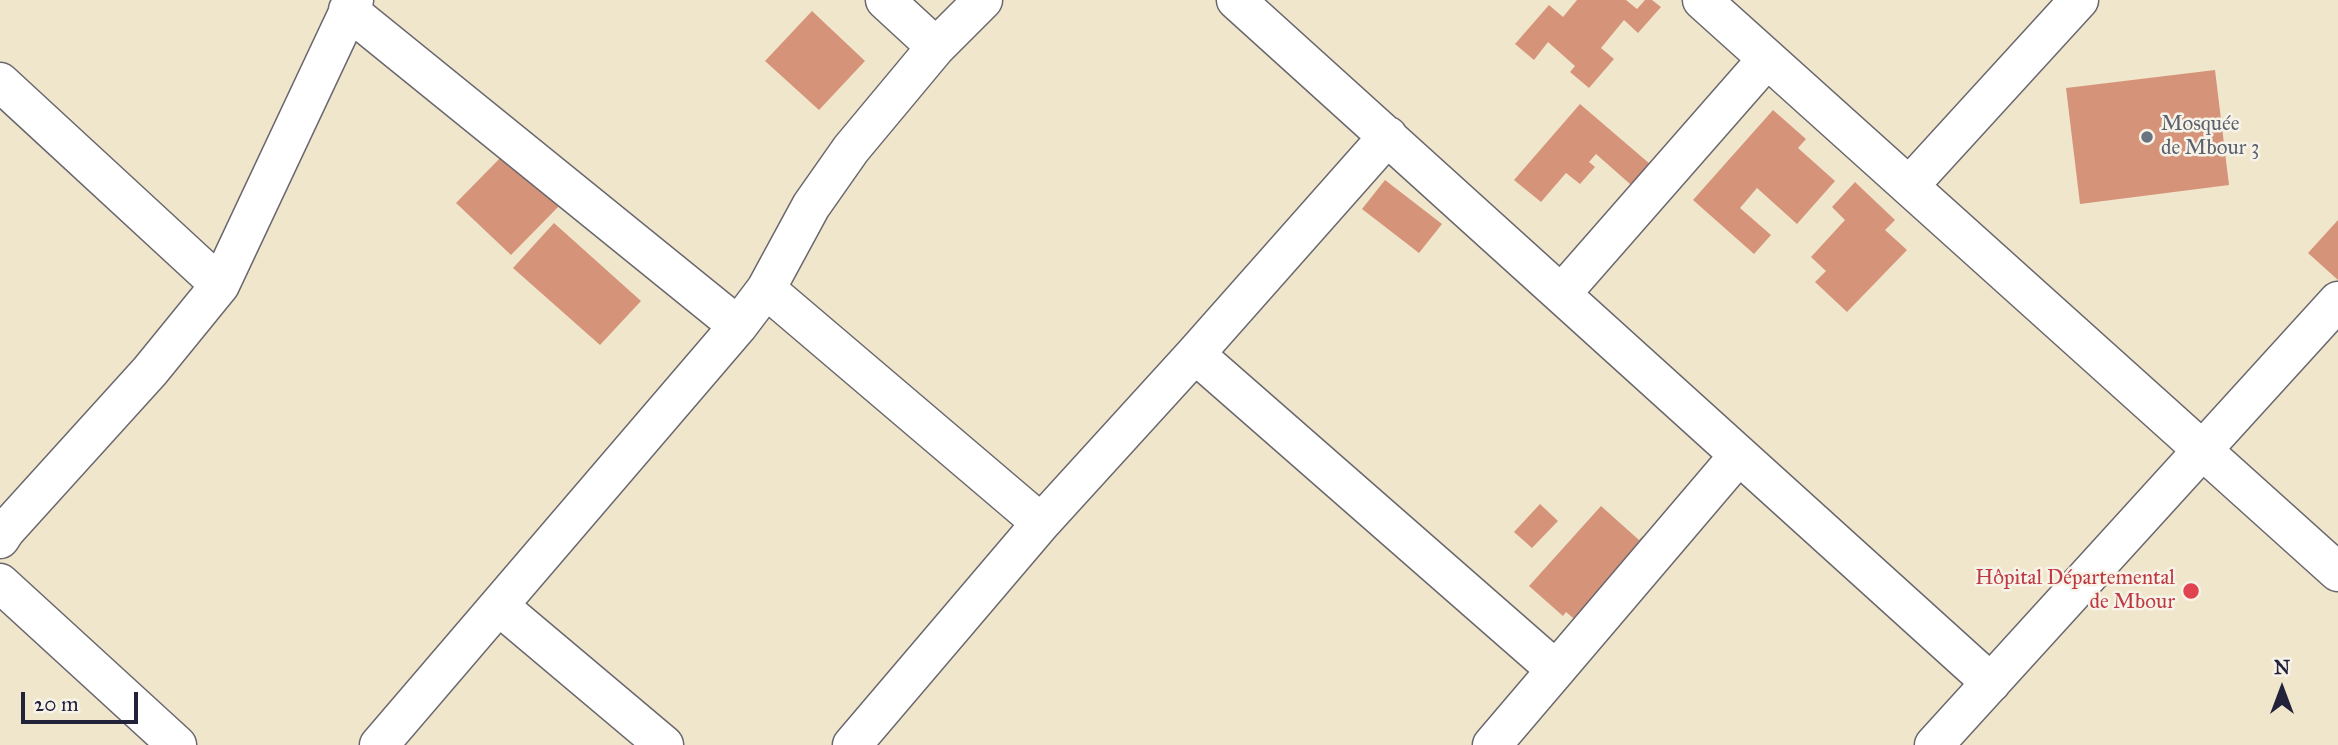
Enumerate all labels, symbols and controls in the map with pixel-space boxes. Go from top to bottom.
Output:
place label: Mosquée de Mbour 3 [2161,112,2259,162]
marker: Mosquée de Mbour 3 [2139,129,2155,145]
place label: Hôpital Départemental de Mbour [1975,566,2175,616]
marker: Hôpital Départemental de Mbour [2181,581,2201,601]
north arrow [2247,654,2317,724]
text: N [2274,656,2290,679]
scale bar [24,678,142,722]
text: 20 m [34,691,79,717]

